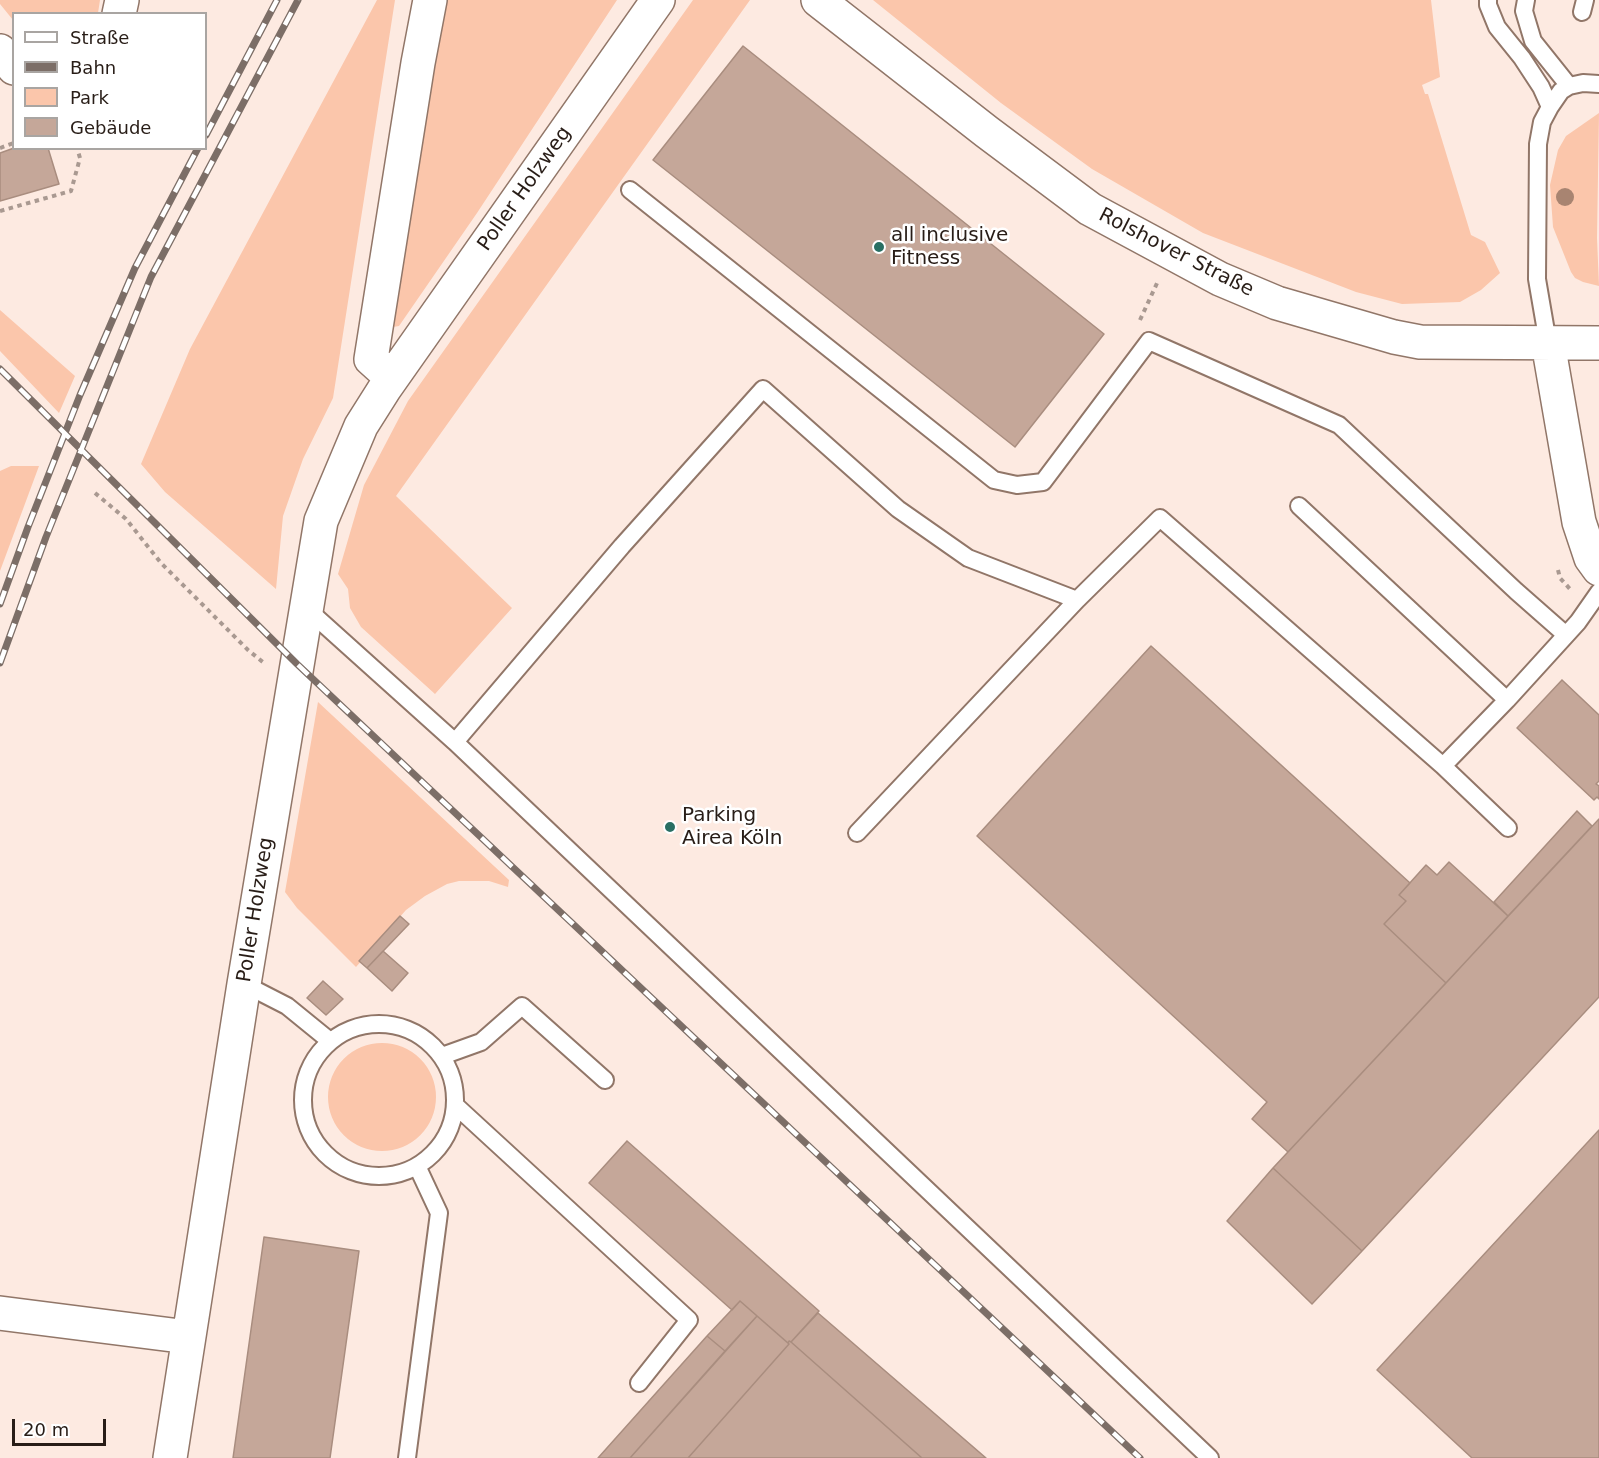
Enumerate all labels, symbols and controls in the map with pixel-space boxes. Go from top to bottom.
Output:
legend [12,12,207,150]
text: Straße [70,27,129,48]
text: Bahn [70,57,116,78]
text: Park [70,87,109,108]
text: Gebäude [70,117,151,138]
street label: Poller Holzweg [473,122,577,256]
street label: Rolshover Straße [1094,204,1258,302]
place label: all inclusive Fitness [891,224,1008,271]
marker: all inclusive Fitness [872,240,886,254]
place label: Parking Airea Köln [682,804,783,851]
marker: Parking Airea Köln [663,820,677,834]
street label: Poller Holzweg [233,836,279,984]
scale bar [15,1407,110,1445]
text: 20 m [23,1419,69,1440]

